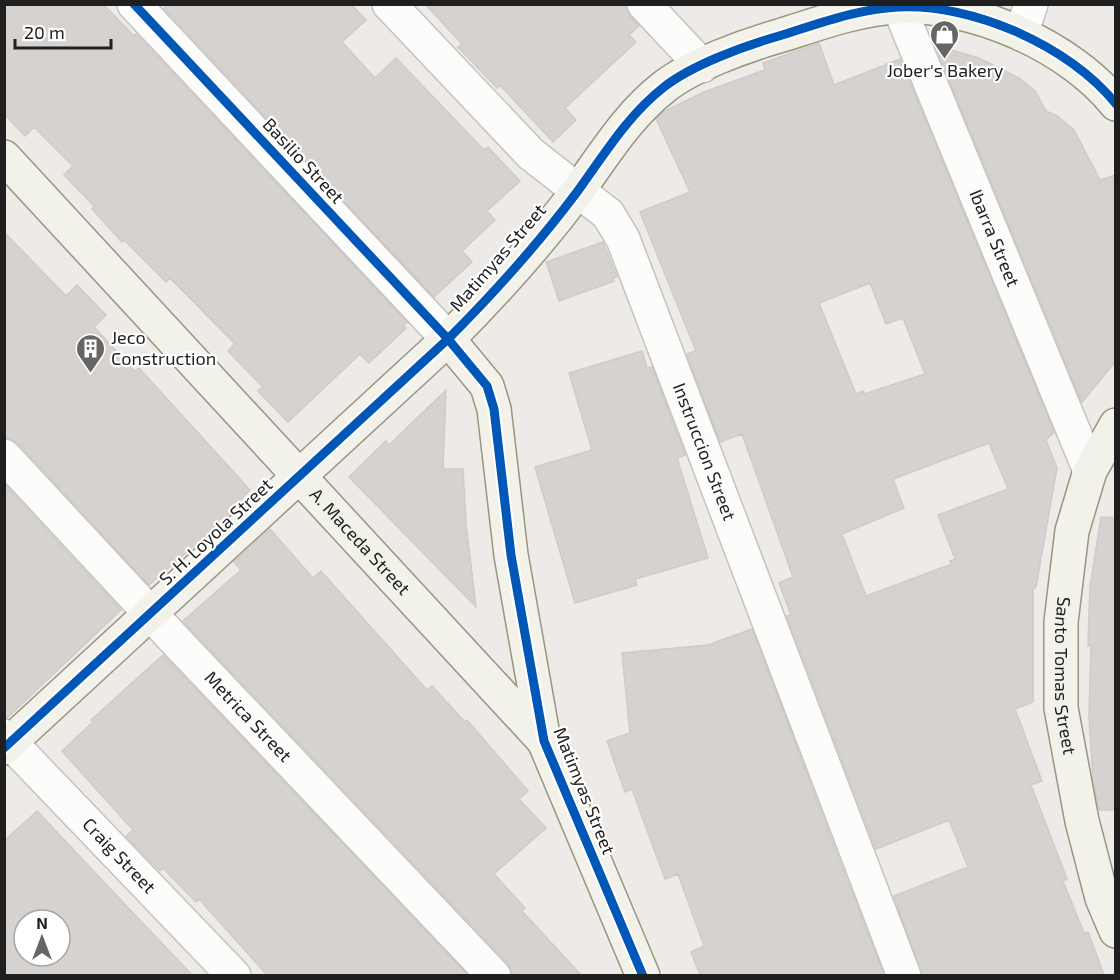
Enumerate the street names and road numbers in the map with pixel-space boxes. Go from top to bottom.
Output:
street label: Basilio Street [259,113,349,208]
street label: Ibarra Street [965,186,1025,290]
street label: Matimyas Street [445,199,550,316]
street label: Instruccion Street [669,380,741,523]
street label: S. H. Loyola Street [154,473,277,589]
street label: A. Maceda Street [306,483,415,599]
street label: Santo Tomas Street [1050,595,1081,756]
street label: Metrica Street [200,666,297,766]
street label: Matimyas Street [549,724,621,858]
street label: Craig Street [78,813,161,898]

